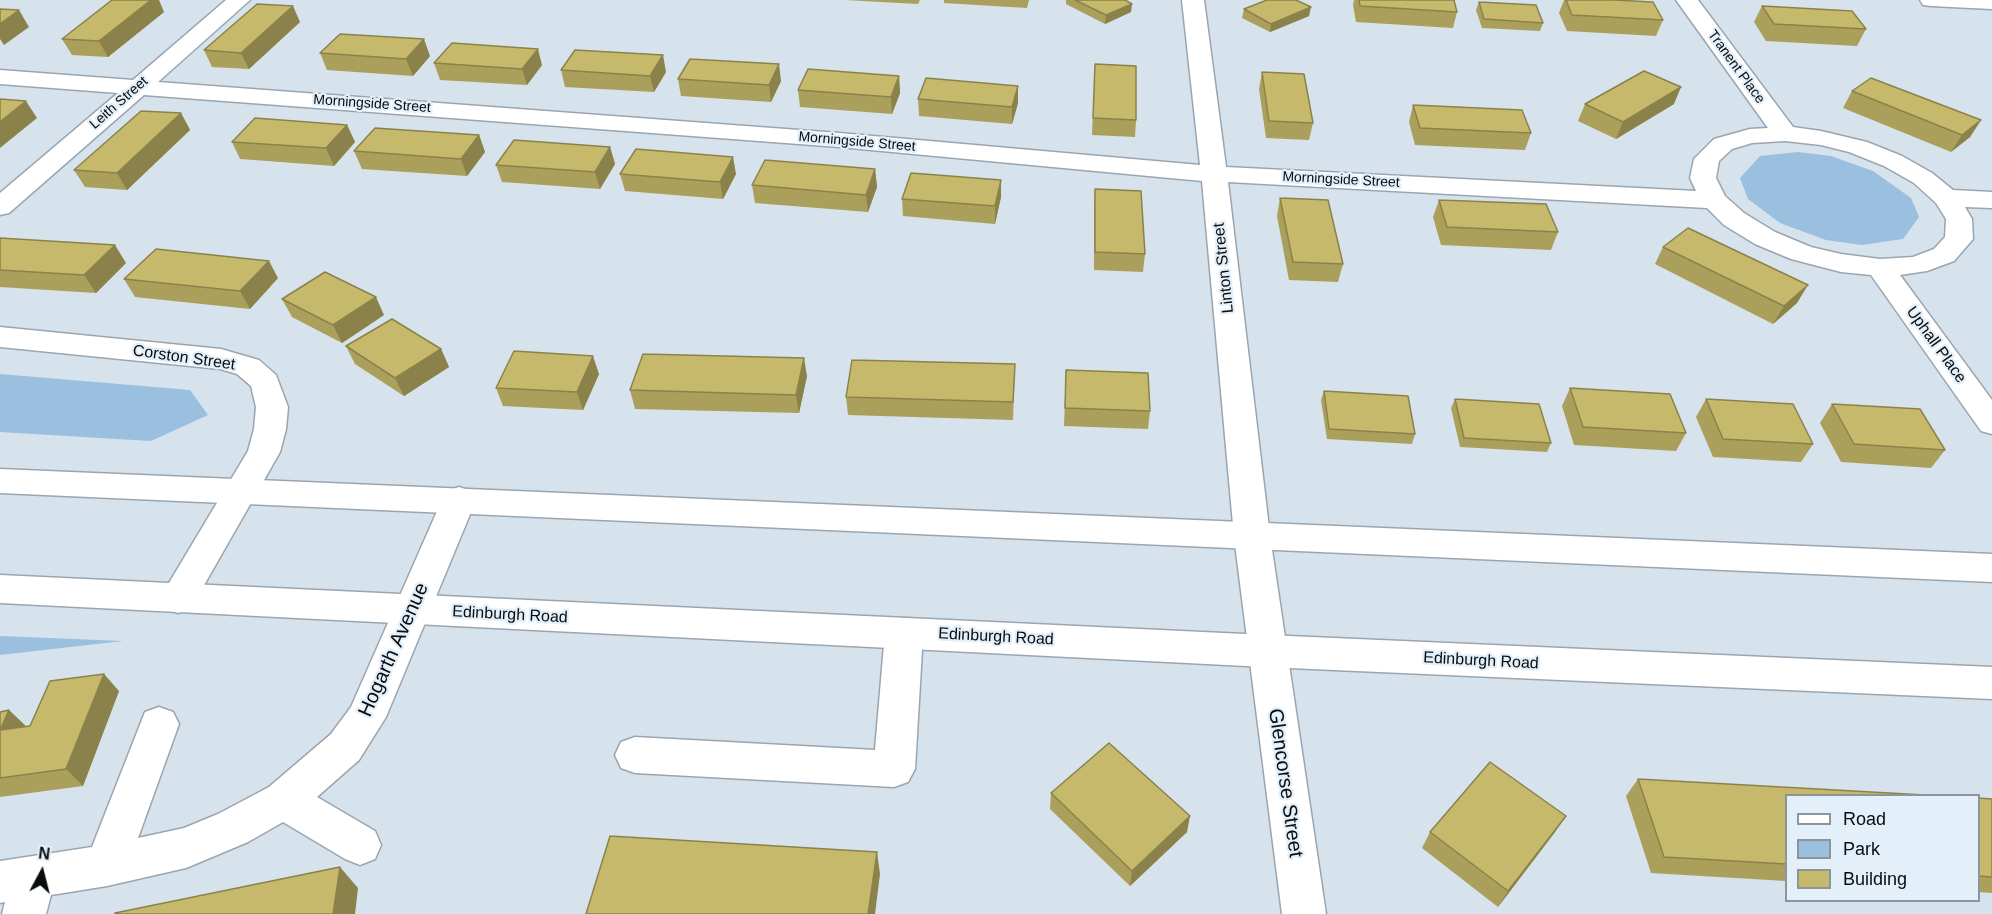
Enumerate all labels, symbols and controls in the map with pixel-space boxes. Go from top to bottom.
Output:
street label: Tranent Place [1704,27,1768,107]
street label: Leith Street [86,73,152,133]
street label: Morningside Street [313,92,431,116]
street label: Morningside Street [798,129,916,155]
street label: Morningside Street [1282,169,1400,191]
street label: Linton Street [1210,222,1238,314]
street label: Uphall Place [1902,303,1970,387]
street label: Corston Street [132,341,236,375]
street label: Hogarth Avenue [354,579,434,721]
street label: Edinburgh Road [452,602,568,628]
street label: Edinburgh Road [938,624,1054,650]
street label: Edinburgh Road [1423,648,1539,674]
street label: Glencorse Street [1263,707,1307,859]
legend [1785,794,1980,902]
text: Road [1843,809,1886,829]
text: Park [1843,839,1880,859]
north arrow [12,842,72,902]
text: N [37,844,51,863]
text: Building [1843,869,1907,889]

